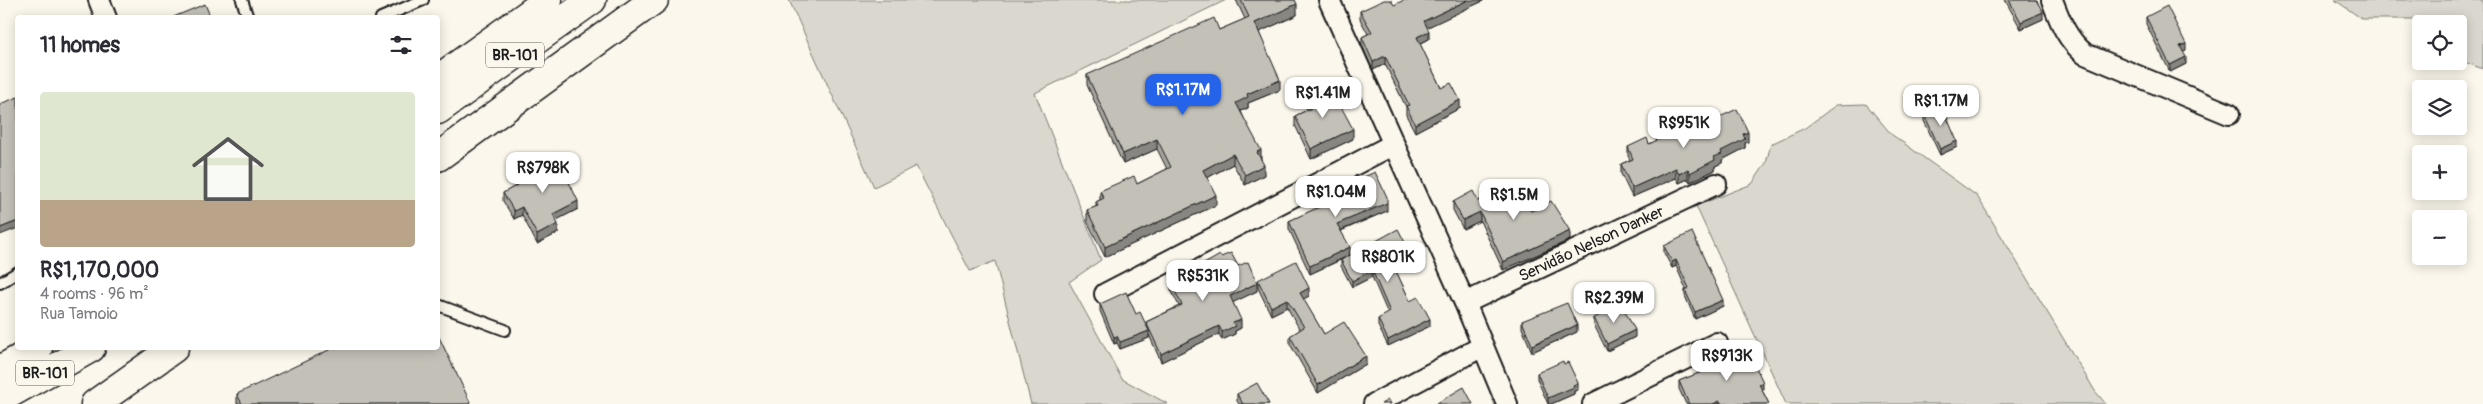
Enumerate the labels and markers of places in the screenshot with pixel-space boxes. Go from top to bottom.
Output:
pin: R$1.17M [1137,74,1229,116]
pin: R$1.41M [1277,76,1369,119]
pin: R$1.17M [1895,84,1987,127]
pin: R$951K [1643,106,1725,149]
pin: R$798K [502,152,584,194]
pin: R$1.04M [1290,176,1382,218]
pin: R$1.5M [1473,178,1555,221]
pin: R$801K [1347,240,1429,283]
pin: R$531K [1162,260,1244,302]
pin: R$2.39M [1568,282,1660,324]
pin: R$913K [1686,340,1768,382]

